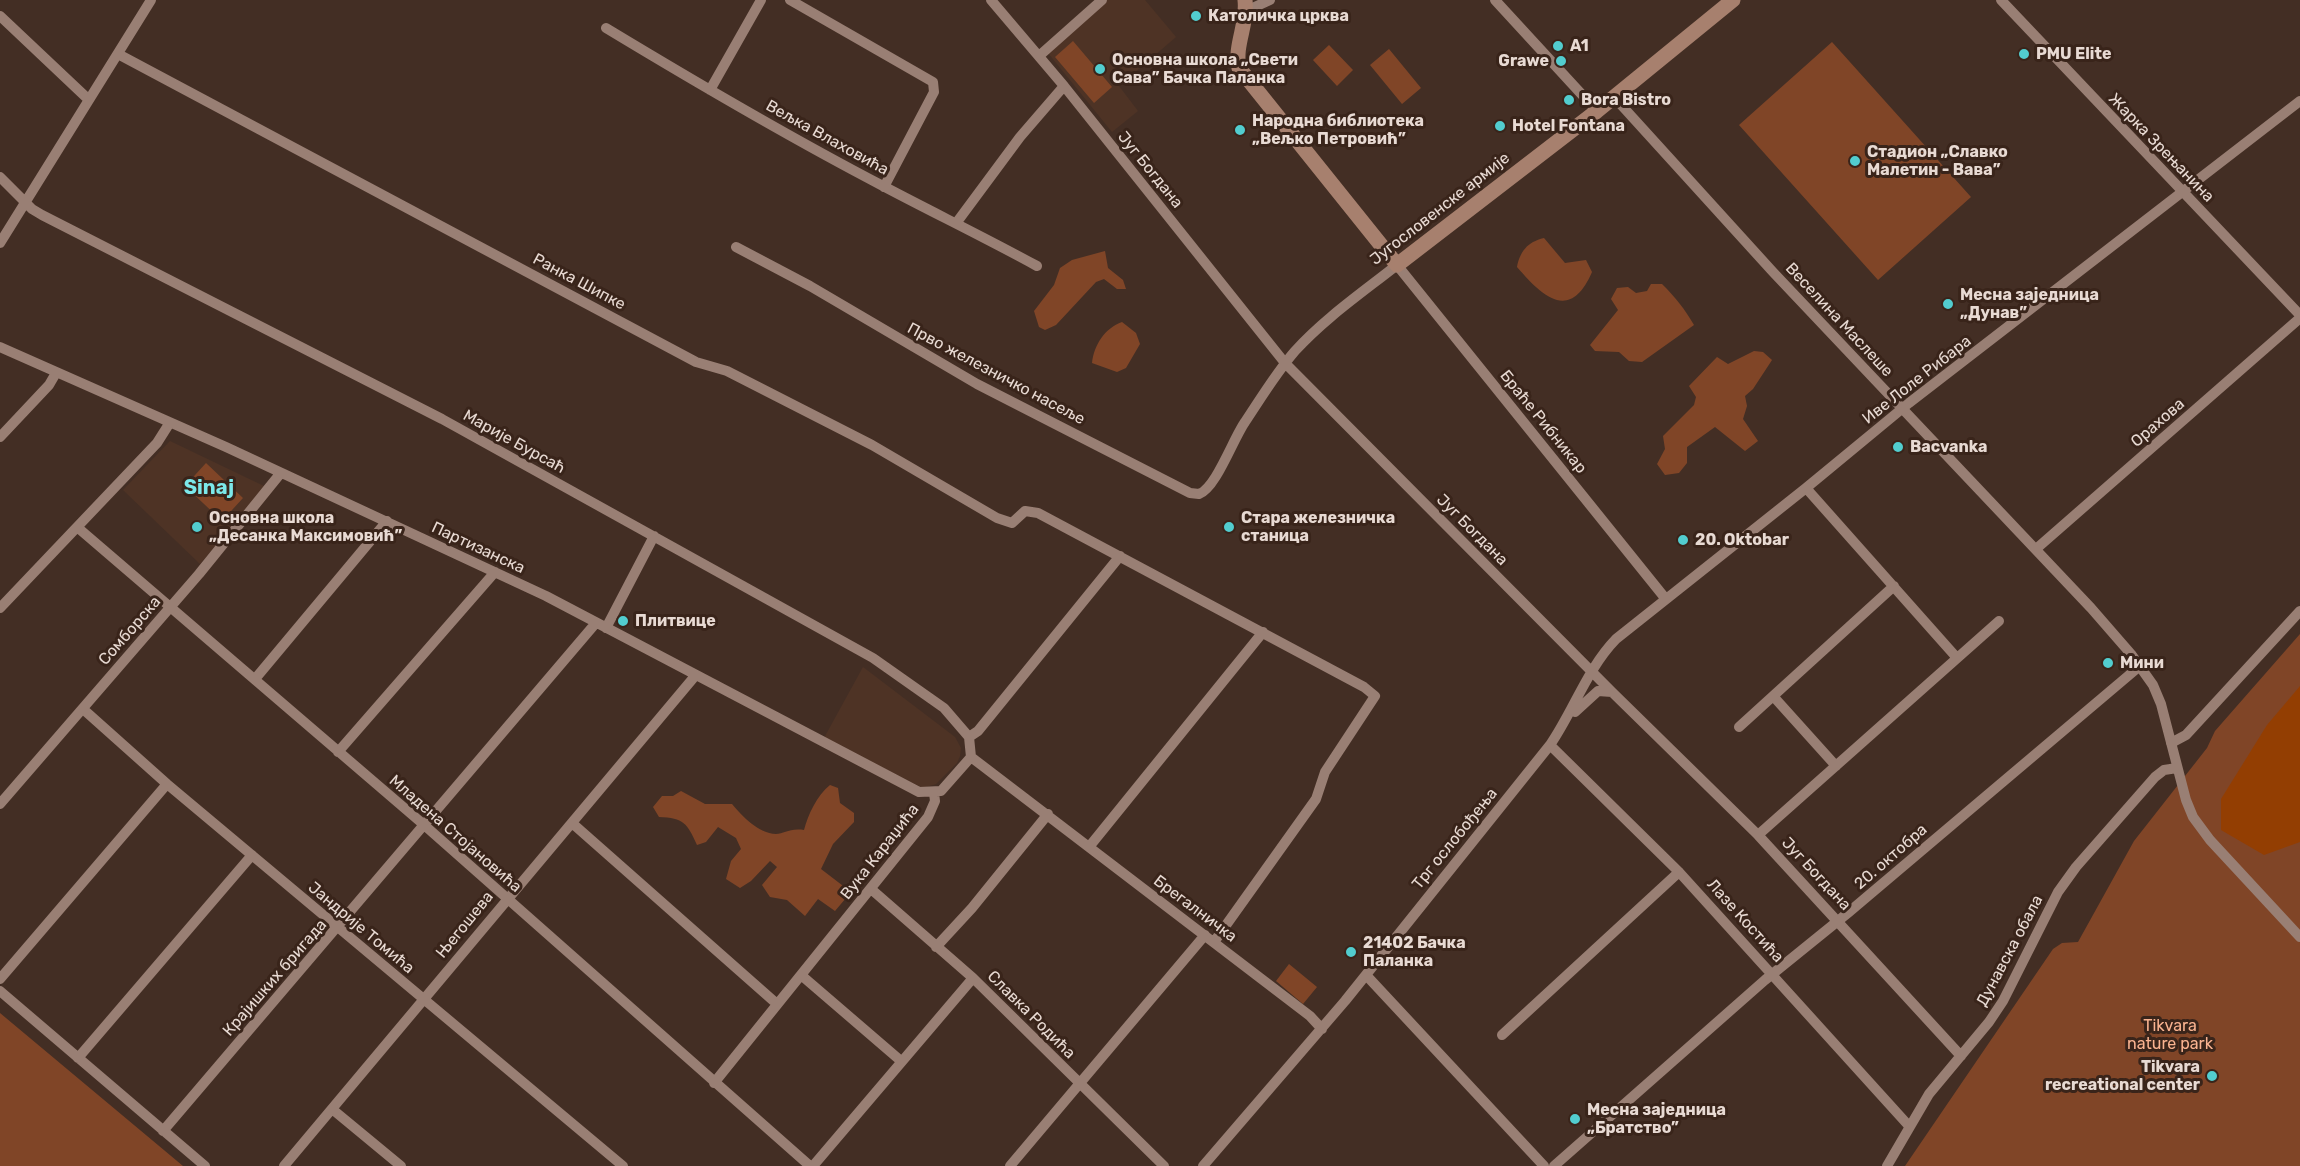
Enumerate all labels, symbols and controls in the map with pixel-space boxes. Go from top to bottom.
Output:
place label: Католичка црква [1208,6,1349,26]
marker: Католичка црква [1189,9,1203,23]
place label: A1 [1570,36,1589,56]
marker: A1 [1551,39,1565,53]
place label: PMU Elite [2036,44,2111,64]
marker: PMU Elite [2017,47,2031,61]
place label: Основна школа „Свети Сава” Бачка Паланка [1112,50,1298,88]
place label: Grawe [1498,51,1549,71]
marker: Grawe [1554,54,1568,68]
marker: Основна школа „Свети Сава” Бачка Паланка [1093,62,1107,76]
place label: Bora Bistro [1581,90,1671,110]
street label: Жарка Зрењанина [2104,90,2218,206]
marker: Bora Bistro [1562,93,1576,107]
street label: Вељка Влаховића [762,96,892,180]
place label: Народна библиотека „Вељко Петровић” [1252,111,1424,149]
place label: Hotel Fontana [1512,116,1625,136]
marker: Hotel Fontana [1493,119,1507,133]
marker: Народна библиотека „Вељко Петровић” [1233,123,1247,137]
street label: Југ Богдана [1113,128,1187,212]
place label: Стадион „Славко Малетин - Вава” [1867,142,2008,180]
street label: Југословенске армије [1366,149,1514,269]
marker: Стадион „Славко Малетин - Вава” [1848,154,1862,168]
street label: Ранка Шипке [530,250,628,314]
street label: Веселина Маслеше [1781,259,1897,381]
place label: Месна заједница „Дунав” [1960,285,2099,323]
marker: Месна заједница „Дунав” [1941,297,1955,311]
street label: Прво железничко насеље [904,319,1088,429]
street label: Иве Лоле Рибара [1859,332,1975,428]
street label: Браће Рибникар [1496,367,1590,477]
street label: Орахова [2127,394,2189,452]
street label: Марије Бурсаћ [460,406,568,478]
place label: Bacvanka [1910,437,1987,457]
marker: Bacvanka [1891,440,1905,454]
district label: Sinaj [184,476,234,500]
street label: Југ Богдана [1432,490,1512,570]
place label: Основна школа „Десанка Максимовић” [209,508,402,546]
place label: Стара железничка станица [1241,508,1395,546]
street label: Партизанска [428,518,528,578]
marker: Основна школа „Десанка Максимовић” [190,520,204,534]
marker: Стара железничка станица [1222,520,1236,534]
place label: 20. Oktobar [1695,530,1789,550]
marker: 20. Oktobar [1676,533,1690,547]
street label: Сомборска [95,593,165,669]
place label: Плитвице [635,611,716,631]
marker: Плитвице [616,614,630,628]
place label: Мини [2120,653,2164,673]
marker: Мини [2101,656,2115,670]
street label: Младена Стојановића [385,771,525,897]
street label: Трг ослобођења [1408,785,1502,893]
street label: Вука Караџића [837,800,923,904]
street label: 20. октобра [1851,820,1931,894]
street label: Југ Богдана [1777,833,1855,915]
street label: Брегалничка [1150,871,1240,947]
street label: Лазе Костића [1703,875,1787,967]
street label: Јандрије Томића [304,878,418,978]
street label: Његошева [432,888,498,962]
street label: Дунавска обала [1973,892,2047,1010]
street label: Крајишких бригада [219,916,331,1040]
place label: 21402 Бачка Паланка [1363,933,1466,971]
marker: 21402 Бачка Паланка [1344,945,1358,959]
street label: Славка Родића [983,967,1079,1063]
park label: Tikvara nature park [2127,1016,2213,1054]
place label: Tikvara recreational center [2045,1057,2200,1095]
marker: Tikvara recreational center [2205,1069,2219,1083]
place label: Месна заједница „Братство” [1587,1100,1726,1138]
marker: Месна заједница „Братство” [1568,1112,1582,1126]

